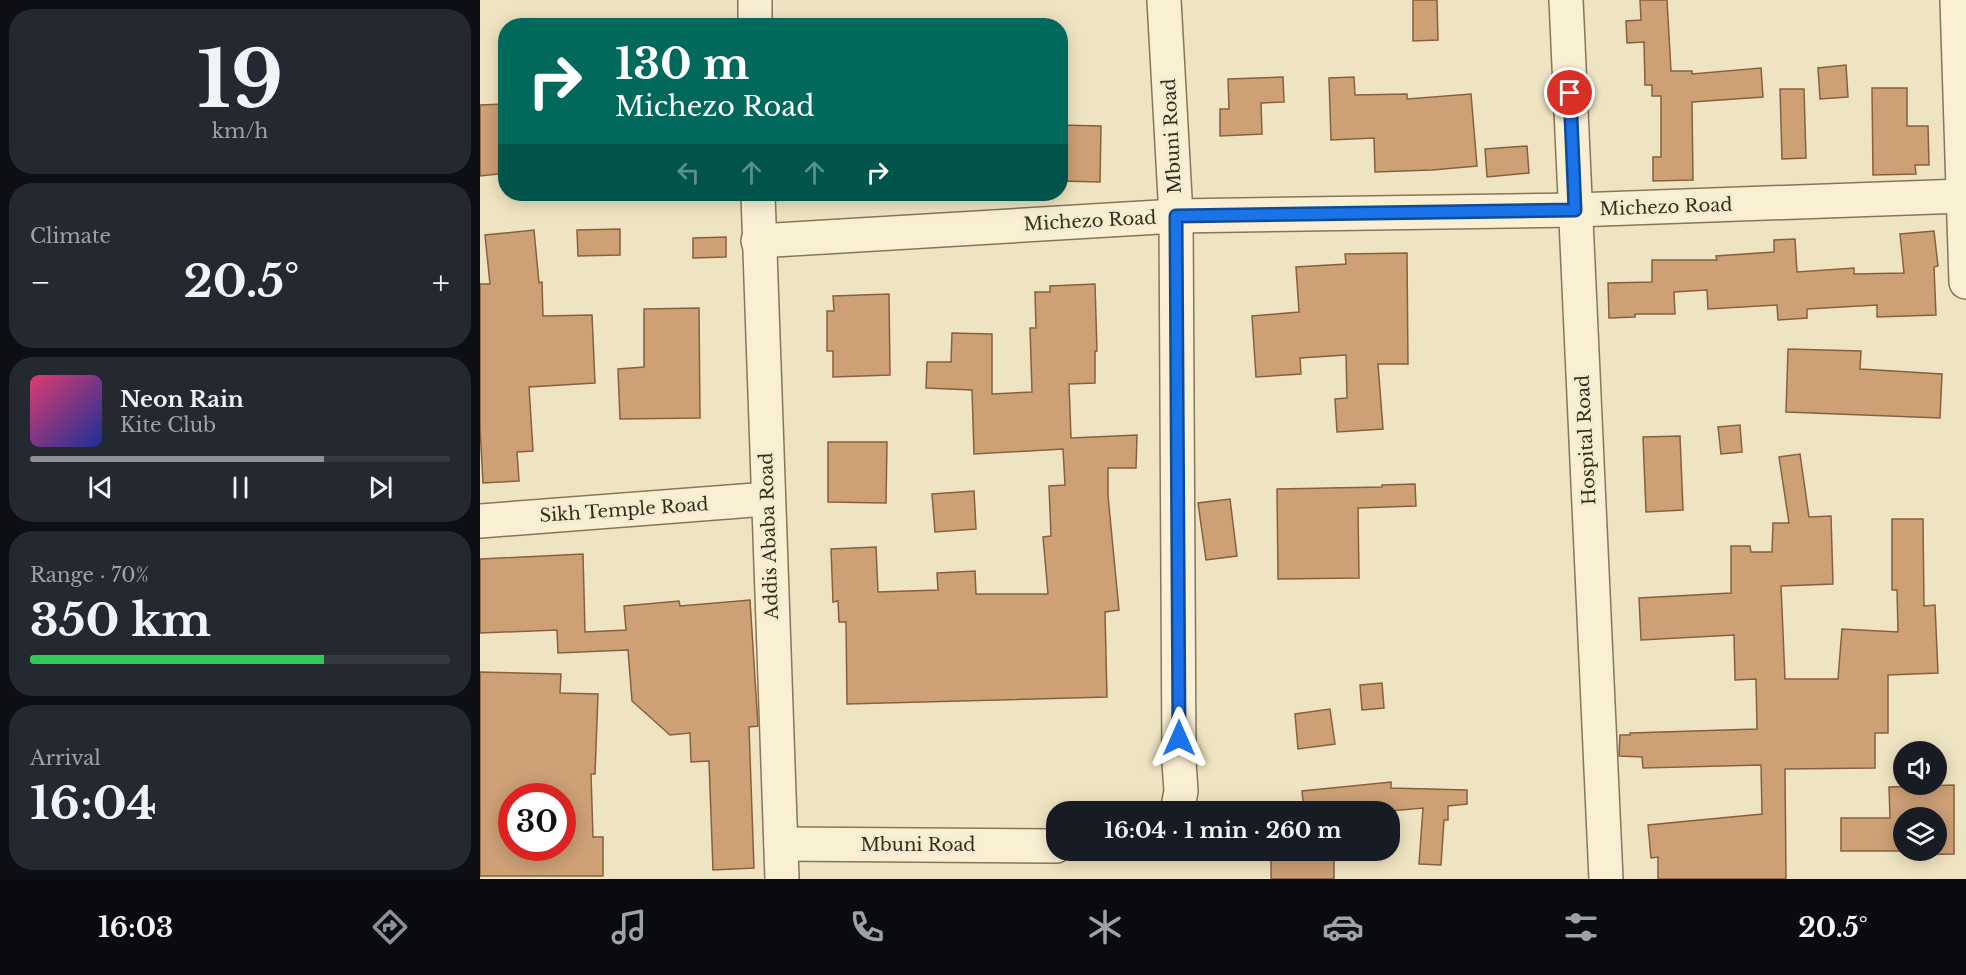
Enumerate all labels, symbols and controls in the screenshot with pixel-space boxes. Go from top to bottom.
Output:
text: 19 [197,31,283,128]
text: 130 m [615,38,749,90]
icon: right [516,42,594,120]
pin [1544,67,1595,118]
icon: arrive [1553,76,1586,109]
street label: Mbuni Road [1158,78,1186,194]
text: Michezo Road [615,90,814,123]
text: km/h [212,119,268,143]
icon: left [672,156,705,189]
icon: ahead [735,156,768,189]
icon: ahead [798,156,831,189]
icon: right [861,156,894,189]
street label: Michezo Road [1599,194,1733,220]
street label: Michezo Road [1023,207,1157,235]
text: Climate [30,224,111,248]
text: 20.5° [183,253,299,309]
text: − [30,262,51,303]
text: + [432,262,450,303]
street label: Hospital Road [1572,374,1600,506]
text: Neon Rain [120,386,244,413]
text: Kite Club [120,413,216,437]
street label: Addis Ababa Road [755,452,783,621]
icon: previous [84,471,117,504]
icon: pause [224,471,257,504]
icon: next [364,471,397,504]
street label: Sikh Temple Road [539,493,709,527]
text: Range · 70% [30,563,149,587]
text: 350 km [30,592,211,648]
position arrow [1147,706,1211,770]
map controls [1893,741,1947,861]
button: sound [1893,741,1947,795]
text: Arrival [30,746,101,770]
text: 16:04 [30,775,157,831]
speed limit sign: 30 [498,783,576,861]
button: layers [1893,807,1947,861]
text: 16:04 · 1 min · 260 m [1104,817,1342,844]
street label: Mbuni Road [860,834,976,856]
icon: directions [369,906,411,948]
icon: music [608,906,650,948]
icon: phone [846,906,888,948]
icon: climate [1084,906,1126,948]
icon: car [1322,906,1364,948]
icon: filters [1560,906,1602,948]
text: 16:03 [98,911,173,944]
text: 20.5° [1798,911,1868,944]

